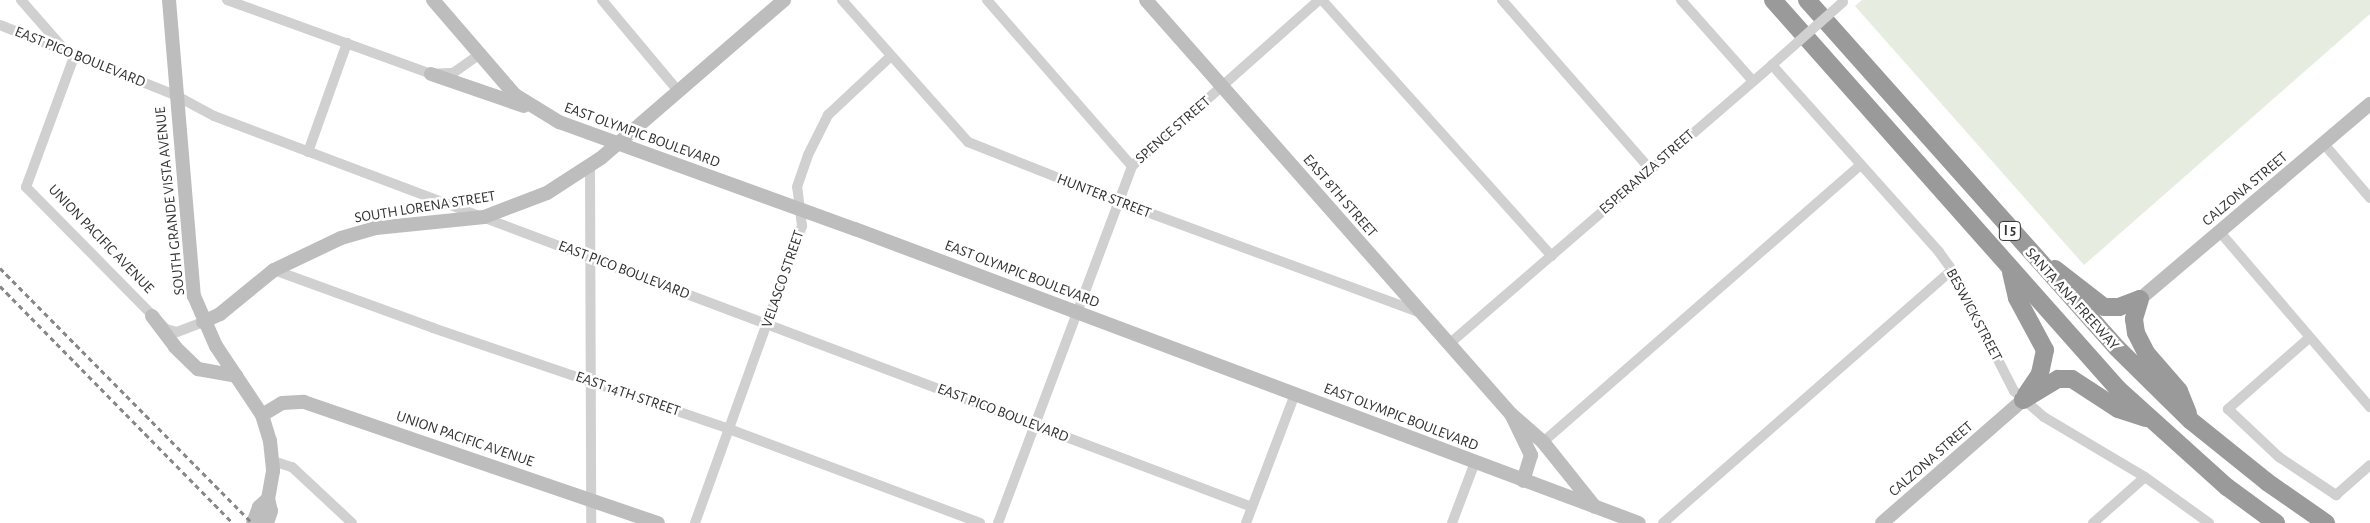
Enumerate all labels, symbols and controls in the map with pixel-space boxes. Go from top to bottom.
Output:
street label: EAST PICO BOULEVARD [12,23,148,91]
street label: SPENCE STREET [1132,92,1214,168]
street label: EAST OLYMPIC BOULEVARD [562,98,722,172]
street label: SOUTH GRANDE VISTA AVENUE [151,106,189,296]
street label: ESPERANZA STREET [1596,126,1698,218]
street label: CALZONA STREET [2199,148,2291,230]
street label: EAST 8TH STREET [1299,151,1381,241]
street label: HUNTER STREET [1054,170,1154,222]
street label: UNION PACIFIC AVENUE [44,181,158,297]
street label: SOUTH LORENA STREET [353,187,497,227]
road number: I 5 [1999,220,2021,242]
street label: VELASCO STREET [758,228,808,330]
street label: EAST OLYMPIC BOULEVARD [942,236,1102,312]
street label: EAST PICO BOULEVARD [556,237,692,303]
street label: SANTA ANA FREEWAY [2021,244,2123,354]
street label: BESWICK STREET [1942,266,2006,364]
street label: EAST 14TH STREET [573,368,683,420]
street label: EAST OLYMPIC BOULEVARD [1321,379,1481,455]
street label: EAST PICO BOULEVARD [935,380,1071,446]
street label: UNION PACIFIC AVENUE [394,407,536,471]
street label: CALZONA STREET [1885,417,1977,501]

